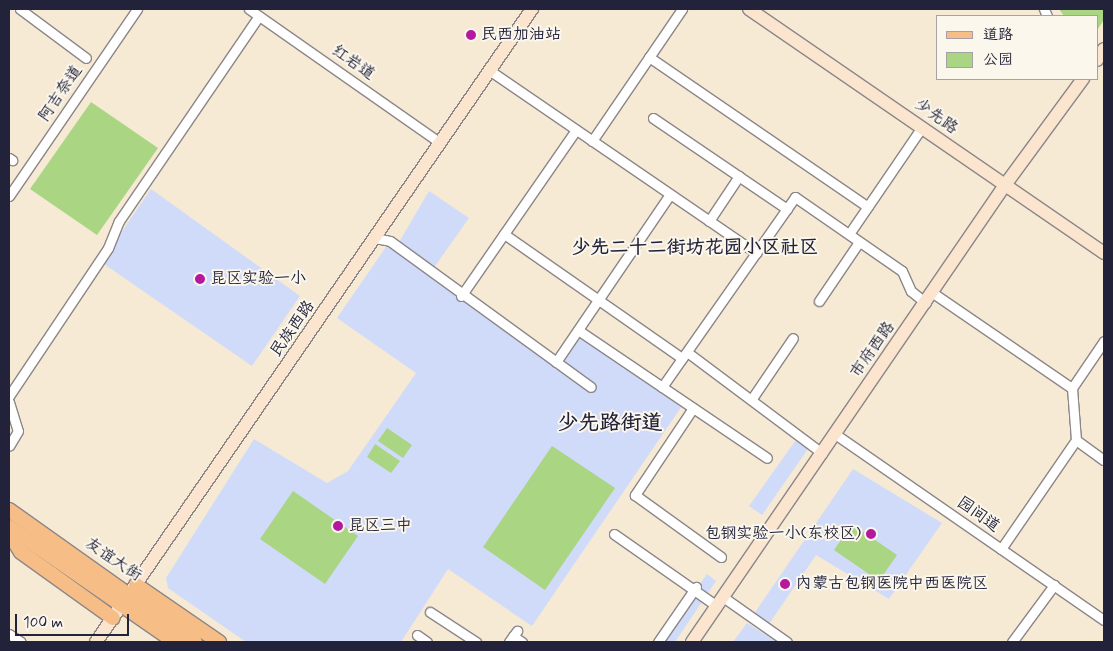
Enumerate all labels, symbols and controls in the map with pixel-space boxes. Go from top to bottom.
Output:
legend [936,15,1098,80]
place label: 民西加油站 [481,25,561,45]
text: 道路 [983,25,1013,45]
marker: 民西加油站 [465,29,477,41]
street label: 红岩道 [328,41,378,85]
text: 公园 [983,50,1013,70]
street label: 阿吉奈道 [35,62,87,126]
street label: 少先路 [911,95,961,139]
district label: 少先二十二街坊花园小区社区 [572,237,818,259]
place label: 昆区实验一小 [210,269,306,289]
marker: 昆区实验一小 [194,273,206,285]
street label: 民族西路 [267,297,319,361]
street label: 市府西路 [847,318,899,382]
district label: 少先路街道 [558,410,662,436]
street label: 园间道 [953,493,1003,537]
place label: 昆区三中 [348,516,412,536]
marker: 昆区三中 [332,520,344,532]
place label: 包钢实验一小(东校区) [704,524,861,544]
marker: 包钢实验一小(东校区) [865,528,877,540]
street label: 友谊大街 [81,534,145,586]
place label: 内蒙古包钢医院中西医院区 [796,574,988,594]
marker: 内蒙古包钢医院中西医院区 [778,577,792,591]
scale bar [18,604,131,636]
text: 100 m [23,613,63,633]

